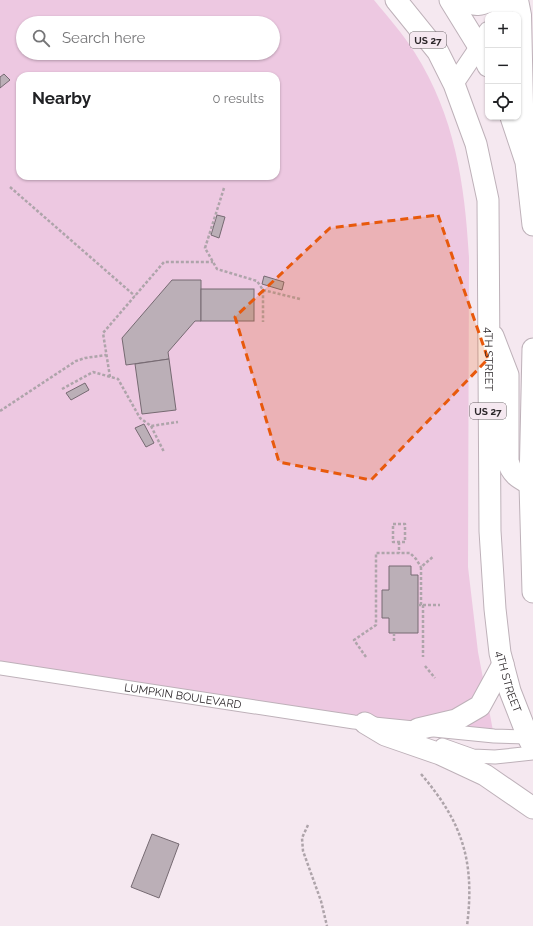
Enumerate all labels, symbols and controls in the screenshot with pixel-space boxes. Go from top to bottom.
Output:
map controls [485,12,521,120]
button: + [485,12,521,48]
search box [16,16,280,60]
icon: search [30,27,52,49]
text: Search here [62,29,145,47]
road number: US 27 [410,32,446,48]
button: − [485,48,521,84]
button: locate [485,84,521,120]
text: Nearby [32,88,91,108]
text: 0 results [213,91,264,106]
street label: 4TH STREET [482,327,495,391]
road number: US 27 [470,403,506,419]
street label: 4TH STREET [493,649,524,715]
street label: LUMPKIN BOULEVARD [123,681,242,712]

